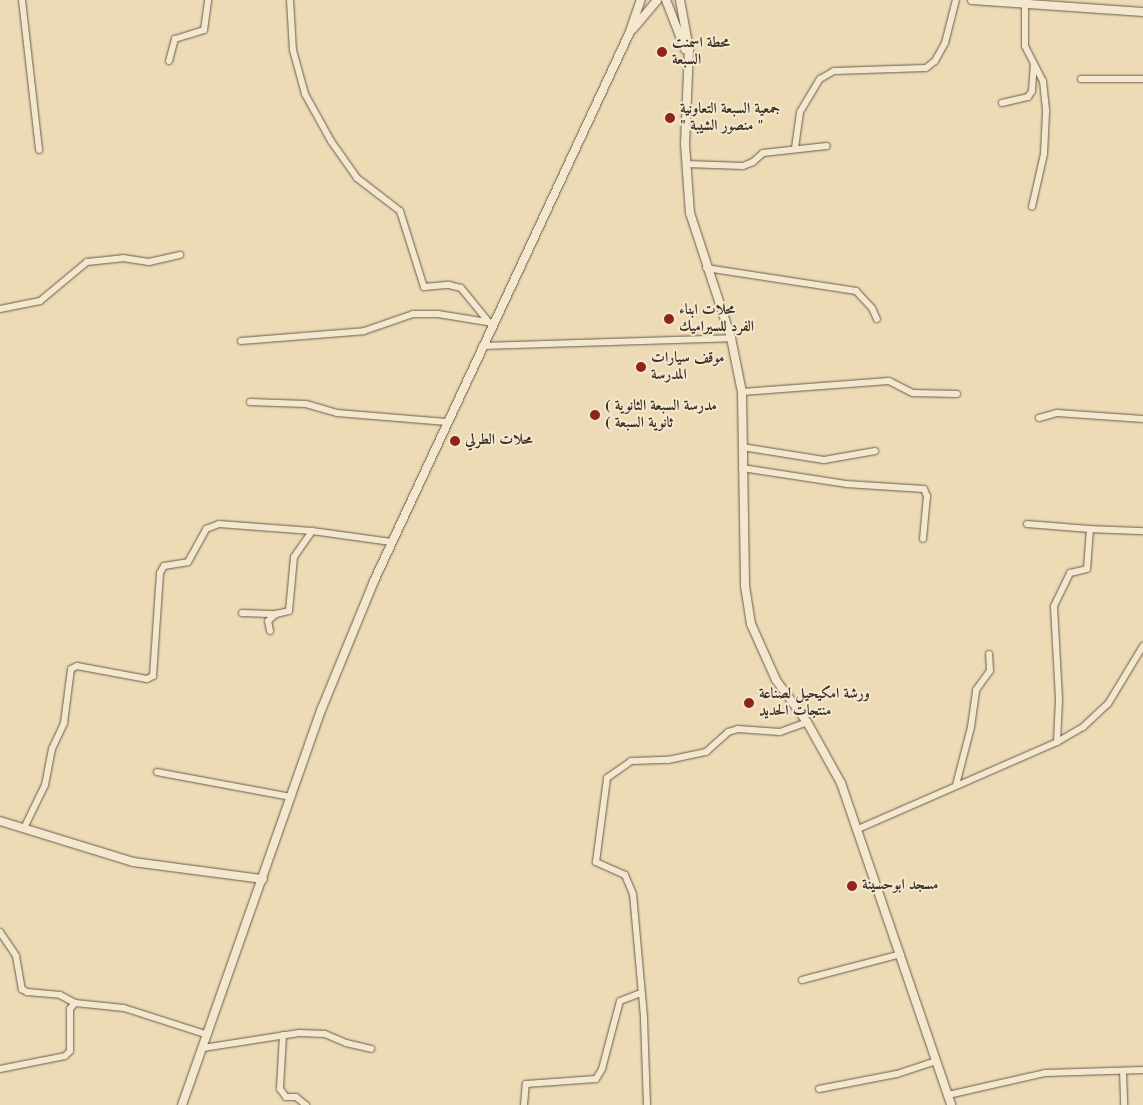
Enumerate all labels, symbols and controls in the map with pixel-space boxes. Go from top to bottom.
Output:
place label: محطة اسمنت السبعة [672,34,730,69]
marker: محطة اسمنت السبعة [656,46,668,58]
place label: جمعية السبعة التعاونية " منصور الشيبة " [680,100,780,135]
marker: جمعية السبعة التعاونية " منصور الشيبة " [664,112,676,124]
place label: محلات ابناء الفرد للسيراميك [679,301,754,336]
marker: محلات ابناء الفرد للسيراميك [663,313,675,325]
place label: موقف سيارات المدرسة [651,349,724,384]
marker: موقف سيارات المدرسة [635,361,647,373]
place label: ( مدرسة السبعة الثانوية ( ثانوية السبعة [605,397,717,432]
marker: ( مدرسة السبعة الثانوية ( ثانوية السبعة [589,409,601,421]
place label: محلات الطرلي [465,432,533,450]
marker: محلات الطرلي [449,435,461,447]
place label: ورشة امكيحيل لصناعة منتجات الحديد [759,685,870,720]
marker: ورشة امكيحيل لصناعة منتجات الحديد [743,697,755,709]
place label: مسجد ابوحسينة [862,877,938,895]
marker: مسجد ابوحسينة [846,880,858,892]

